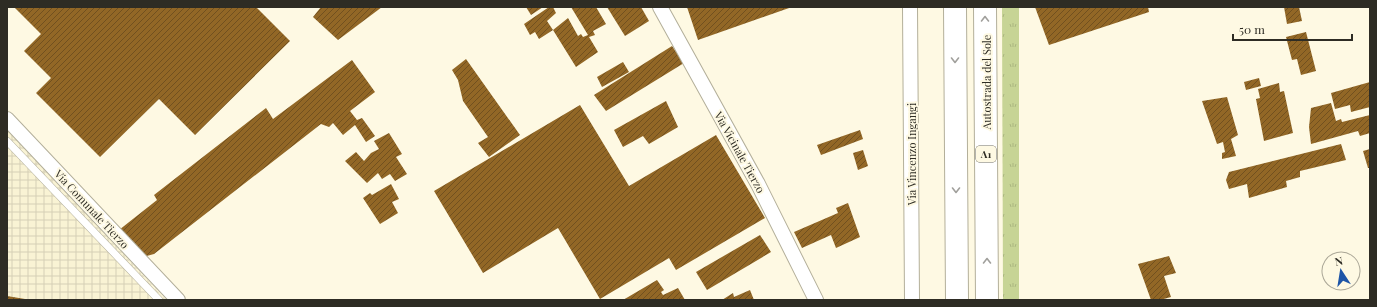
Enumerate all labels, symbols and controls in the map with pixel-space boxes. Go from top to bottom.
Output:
one-way arrow [981,16,989,22]
scale bar [1233,16,1352,42]
text: 50 m [1239,21,1265,37]
street label: Autostrada del Sole [979,34,994,130]
one-way arrow [951,57,959,63]
street label: Via Vincenzo Ingangi [904,103,919,206]
street label: Via Vicinale Tierzo [711,108,769,195]
road number: A1 [976,146,996,162]
street label: Via Comunale Tierzo [51,166,132,252]
one-way arrow [952,187,960,193]
north arrow [1321,251,1361,291]
text: N [1333,253,1344,269]
one-way arrow [983,258,991,264]

